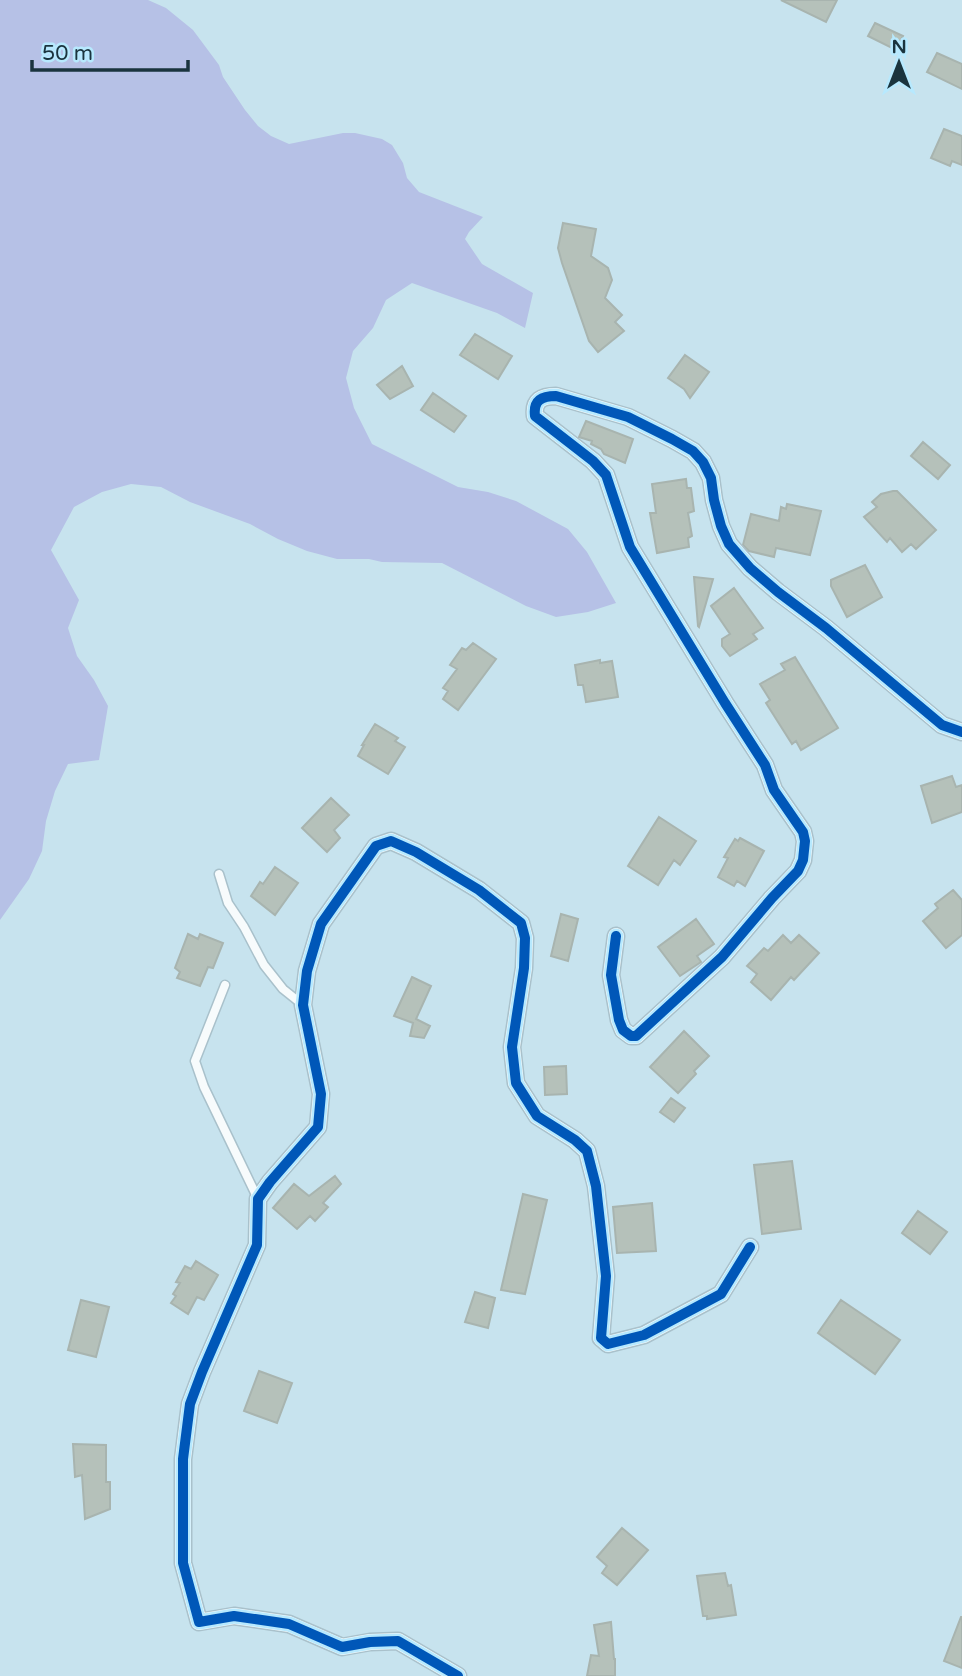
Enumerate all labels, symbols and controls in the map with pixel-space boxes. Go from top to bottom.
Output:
scale bar [32,28,187,72]
north arrow [864,28,934,98]
text: N [891,36,907,58]
text: 50 m [42,41,93,66]

